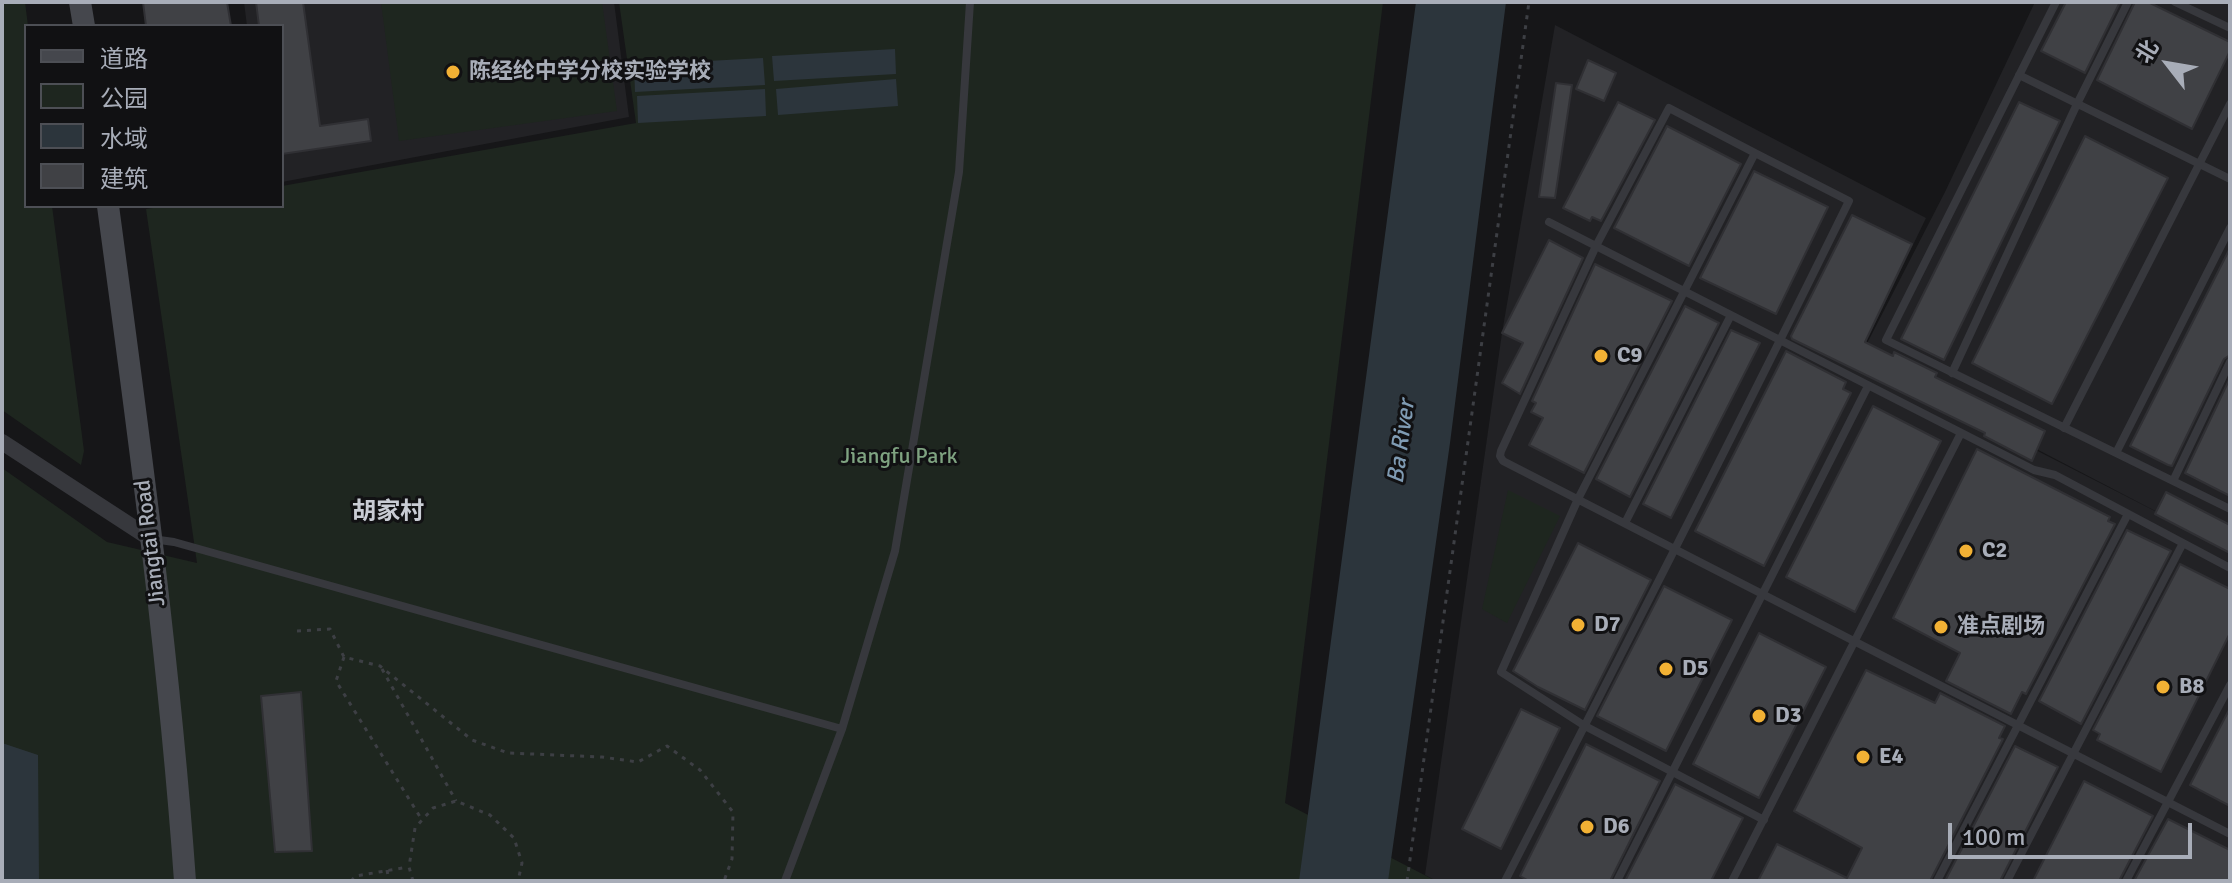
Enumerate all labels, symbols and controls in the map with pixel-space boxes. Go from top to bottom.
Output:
legend [24,24,284,208]
north arrow [2128,24,2208,104]
text: 北 [2130,35,2164,68]
text: 道路 [100,44,148,74]
place label: 陈经纶中学分校实验学校 [469,59,711,85]
marker: 陈经纶中学分校实验学校 [444,63,462,81]
text: 公园 [100,84,148,114]
text: 水域 [100,124,148,154]
text: 建筑 [100,164,148,194]
place label: C9 [1617,343,1642,369]
marker: C9 [1592,347,1610,365]
water label: Ba River [1382,398,1422,486]
park label: Jiangfu Park [840,444,958,470]
street label: Jiangtai Road [130,478,172,608]
district label: 胡家村 [352,499,424,527]
place label: C2 [1982,538,2007,564]
marker: C2 [1957,542,1975,560]
place label: D7 [1594,612,1621,638]
place label: 准点剧场 [1957,614,2045,640]
marker: D7 [1569,616,1587,634]
marker: 准点剧场 [1932,618,1950,636]
place label: D5 [1682,656,1709,682]
marker: D5 [1657,660,1675,678]
place label: B8 [2179,674,2204,700]
marker: B8 [2154,678,2172,696]
place label: D3 [1775,703,1802,729]
marker: D3 [1750,707,1768,725]
place label: E4 [1879,744,1903,770]
marker: E4 [1854,748,1872,766]
scale bar [1952,807,2196,857]
place label: D6 [1603,814,1630,840]
marker: D6 [1578,818,1596,836]
text: 100 m [1962,822,2025,852]

